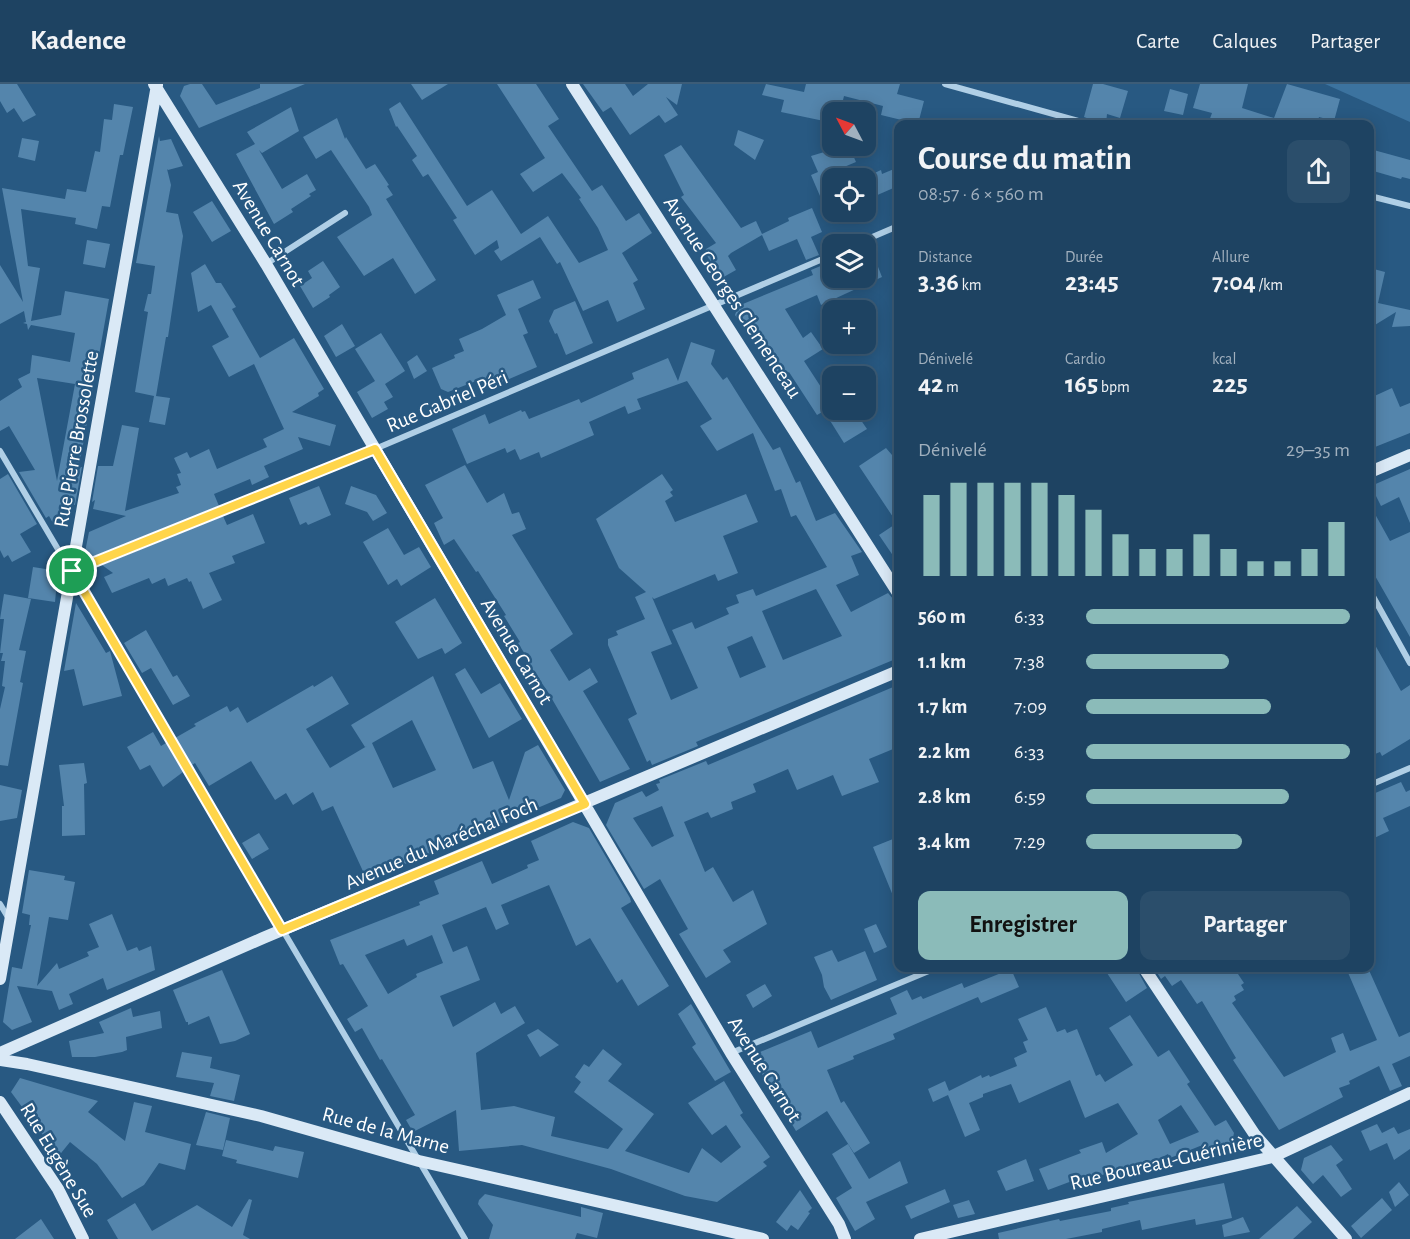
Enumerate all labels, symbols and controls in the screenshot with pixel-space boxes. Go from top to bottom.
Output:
text: Kadence [30,27,126,55]
text: Carte [1136,31,1180,52]
text: Calques [1213,31,1277,52]
text: Partager [1310,31,1380,52]
north arrow [822,102,876,156]
map controls [822,102,876,420]
button: share [1287,140,1350,203]
text: Course du matin [918,143,1132,176]
button: locate [822,168,876,222]
street label: Avenue Carnot [229,177,309,290]
text: 08:57 · 6 × 560 m [918,184,1044,204]
street label: Avenue Georges Clemenceau [660,193,806,402]
button: layers [822,234,876,288]
text: Distance [918,249,972,265]
text: Durée [1065,249,1103,265]
text: Allure [1212,249,1250,265]
text: 3.36 [918,269,959,295]
text: 23:45 [1065,269,1119,295]
text: 7:04 [1212,269,1256,295]
text: km [959,277,982,293]
text: /km [1256,277,1283,293]
button: + [822,300,876,354]
street label: Rue Pierre Brossolette [51,349,102,529]
text: Dénivelé [918,351,973,367]
text: Cardio [1065,351,1106,367]
text: kcal [1212,351,1236,367]
street label: Rue Gabriel Péri [383,366,511,436]
button: − [822,366,876,420]
text: 42 [918,371,943,397]
text: 165 [1065,371,1098,397]
text: 225 [1212,371,1248,397]
text: m [943,379,959,395]
text: bpm [1098,379,1130,395]
text: Dénivelé [918,440,987,460]
text: 29–35 m [1286,440,1350,460]
pin [46,545,97,596]
icon: arrive [55,554,88,587]
street label: Avenue Carnot [477,595,557,708]
text: 560 m [918,607,966,627]
text: 6:33 [1014,607,1044,627]
text: 1.1 km [918,652,966,672]
text: 7:38 [1014,652,1045,672]
text: 1.7 km [918,697,967,717]
text: 7:09 [1014,697,1047,717]
text: 2.2 km [918,742,970,762]
text: 6:33 [1014,742,1044,762]
text: 2.8 km [918,787,971,807]
text: 6:59 [1014,787,1046,807]
street label: Avenue du Maréchal Foch [342,793,541,894]
text: 3.4 km [918,832,970,852]
text: 7:29 [1014,832,1045,852]
button: Enregistrer [918,891,1128,960]
button: Partager [1140,891,1350,960]
street label: Avenue Carnot [724,1013,805,1126]
street label: Rue Eugène Sue [16,1099,101,1221]
street label: Rue de la Marne [320,1103,452,1158]
street label: Rue Boureau-Guérinière [1068,1129,1264,1194]

